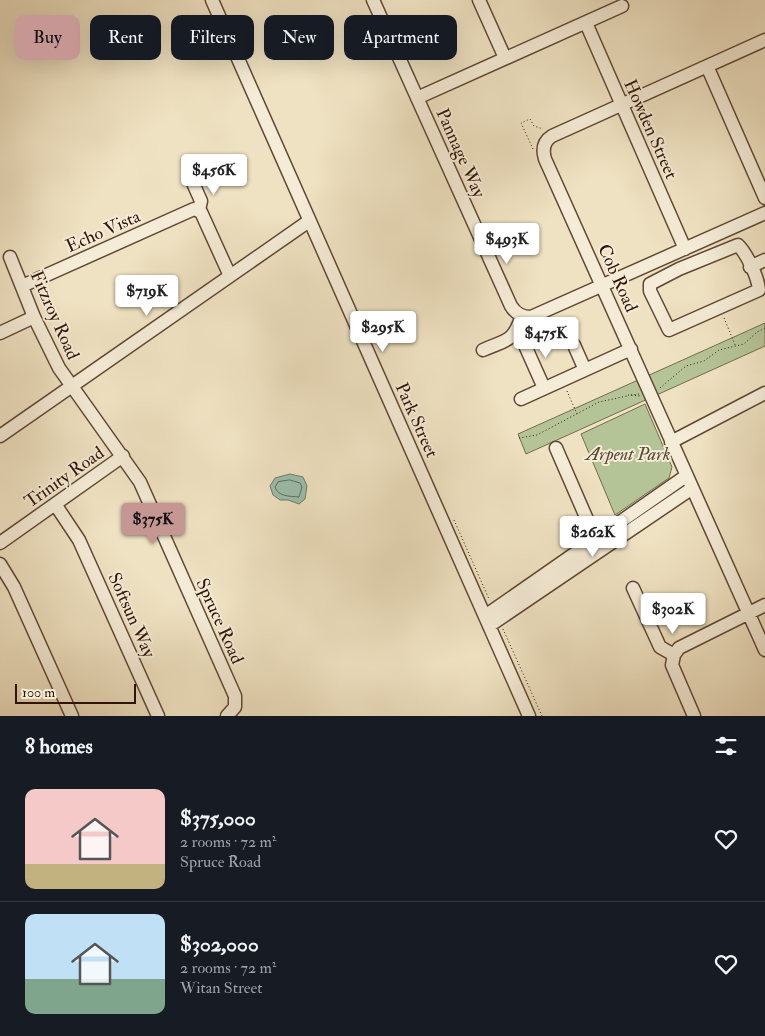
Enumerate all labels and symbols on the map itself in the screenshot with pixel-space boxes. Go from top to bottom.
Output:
street label: Howden Street [618,76,683,183]
street label: Pannage Way [431,105,491,202]
pin: $456K [179,154,249,196]
street label: Echo Vista [62,205,145,258]
pin: $493K [472,222,542,265]
street label: Cob Road [592,241,643,316]
street label: Fitzroy Road [25,267,84,363]
pin: $719K [112,274,182,317]
pin: $295K [348,310,418,353]
pin: $475K [511,316,581,359]
street label: Park Street [390,379,443,462]
street label: Trinity Road [20,442,109,513]
park label: Arpent Park [584,443,670,466]
pin: $375K [118,502,188,545]
pin: $262K [558,516,628,558]
street label: Softsun Way [103,569,161,662]
street label: Spruce Road [190,575,249,668]
pin: $302K [638,592,708,635]
scale bar [15,681,136,704]

